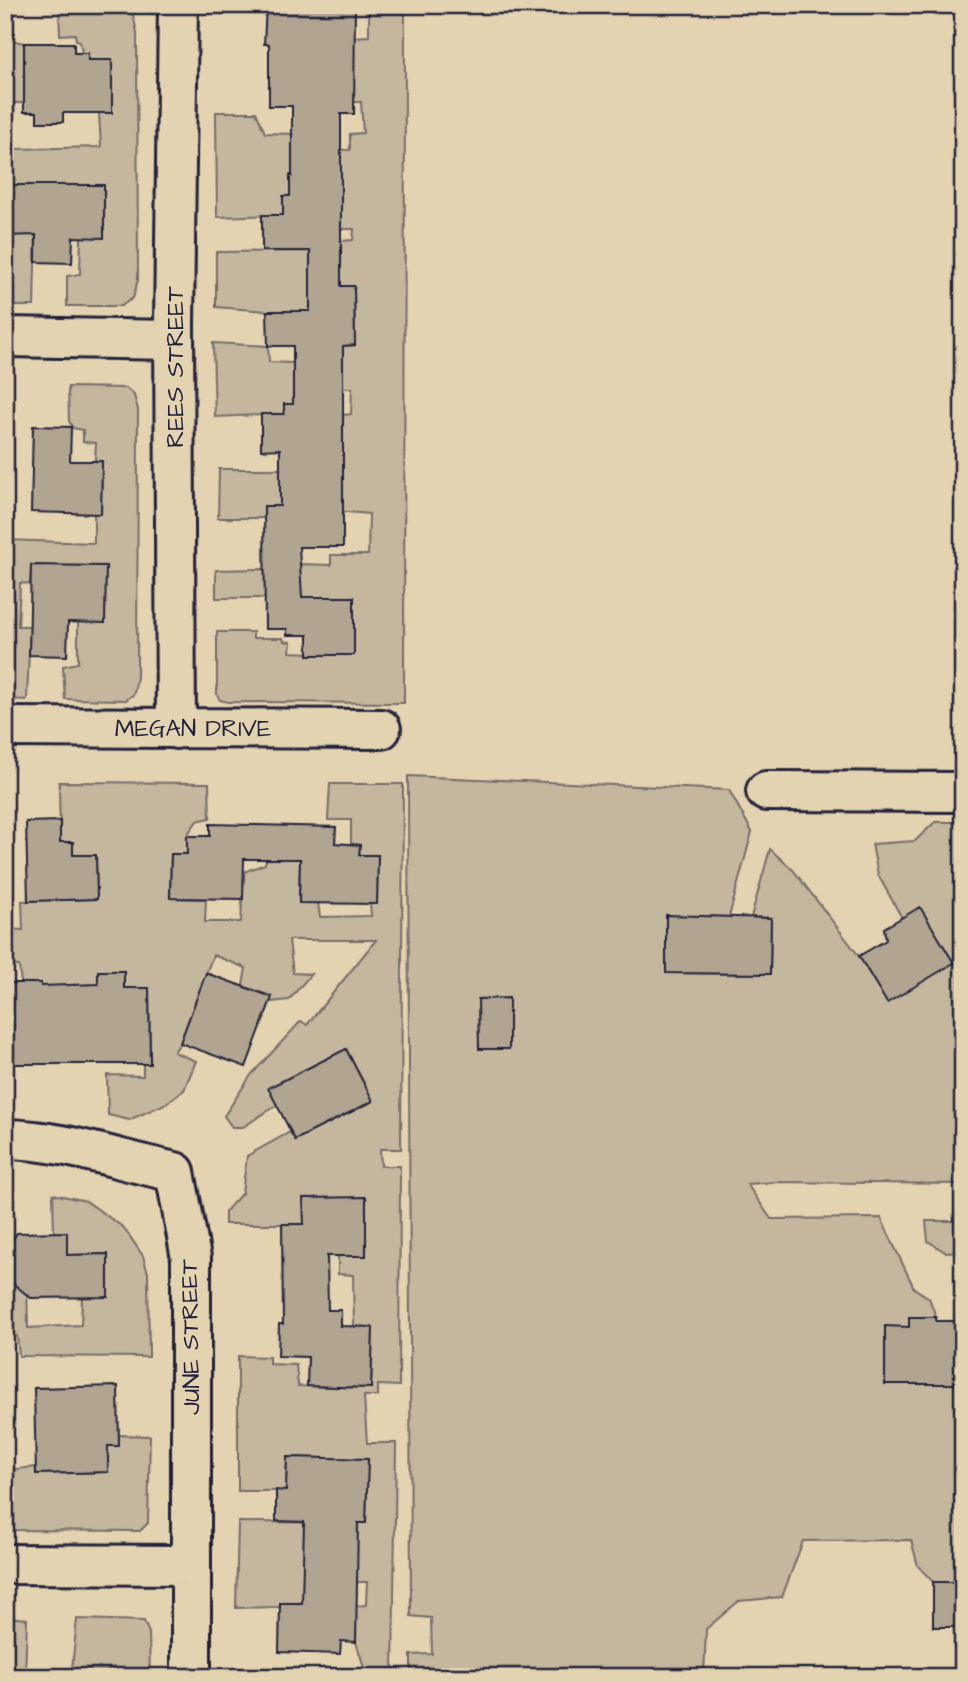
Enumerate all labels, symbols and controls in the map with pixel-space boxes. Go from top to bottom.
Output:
street label: REES STREET [159,286,193,448]
street label: MEGAN DRIVE [115,712,271,746]
street label: JUNE STREET [173,1259,209,1415]

